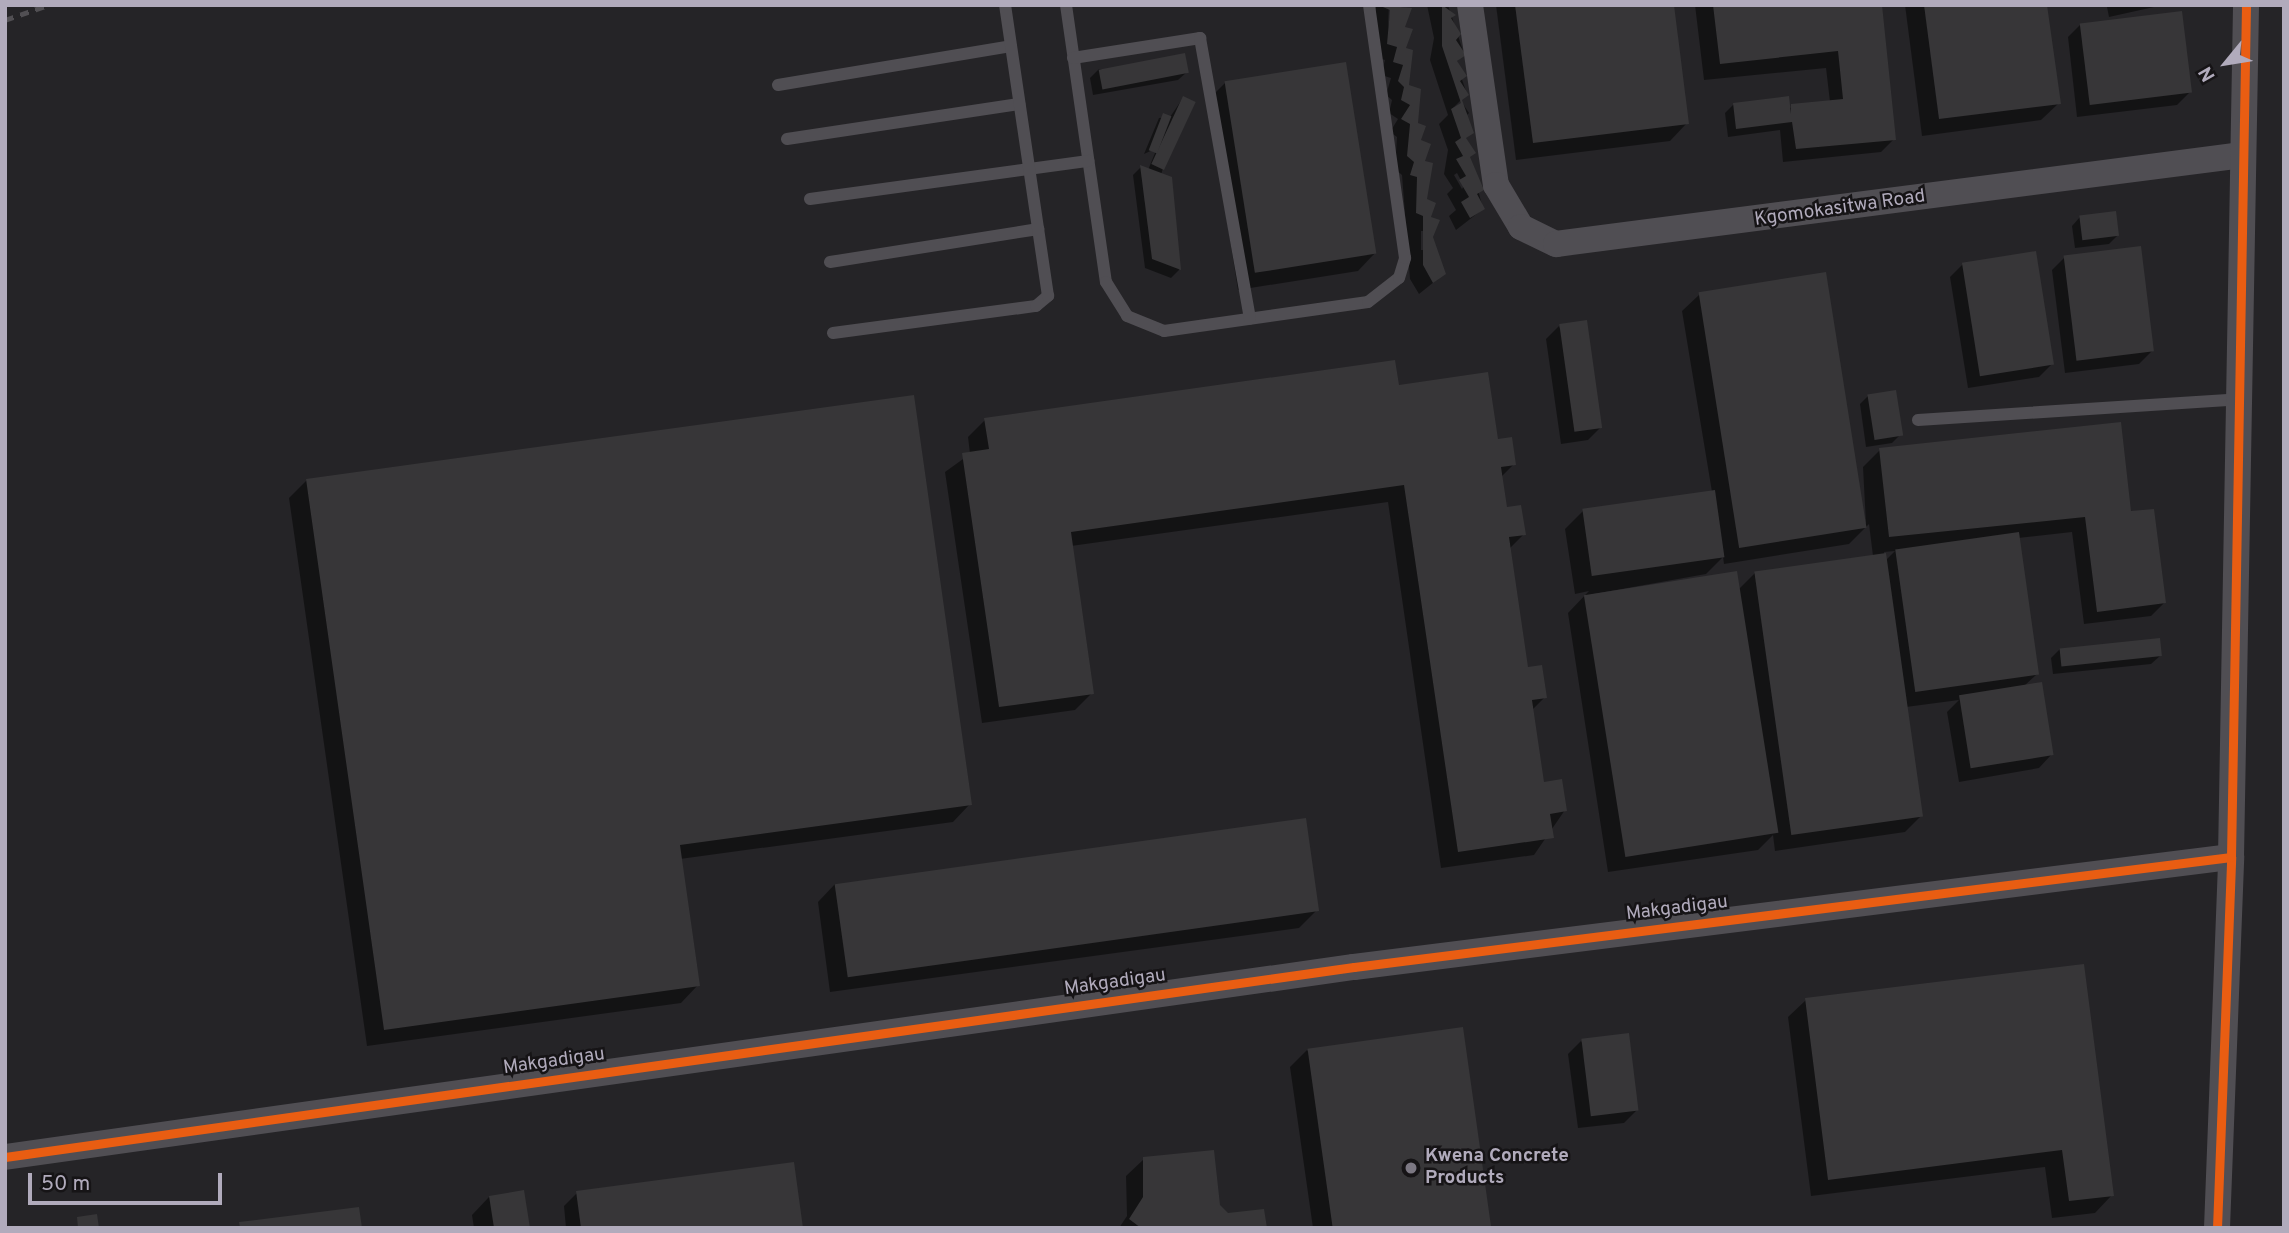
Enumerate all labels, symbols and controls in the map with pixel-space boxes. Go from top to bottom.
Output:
north arrow [2191,28,2261,98]
text: N [2194,62,2222,85]
street label: Kgomokasitwa Road [1753,186,1927,232]
street label: Makgadigau [1625,891,1729,927]
street label: Makgadigau [1063,965,1167,1001]
street label: Makgadigau [502,1044,606,1080]
place label: Kwena Concrete Products [1425,1146,1569,1190]
scale bar [32,1160,226,1204]
marker: Kwena Concrete Products [1403,1160,1419,1176]
text: 50 m [41,1171,90,1198]

